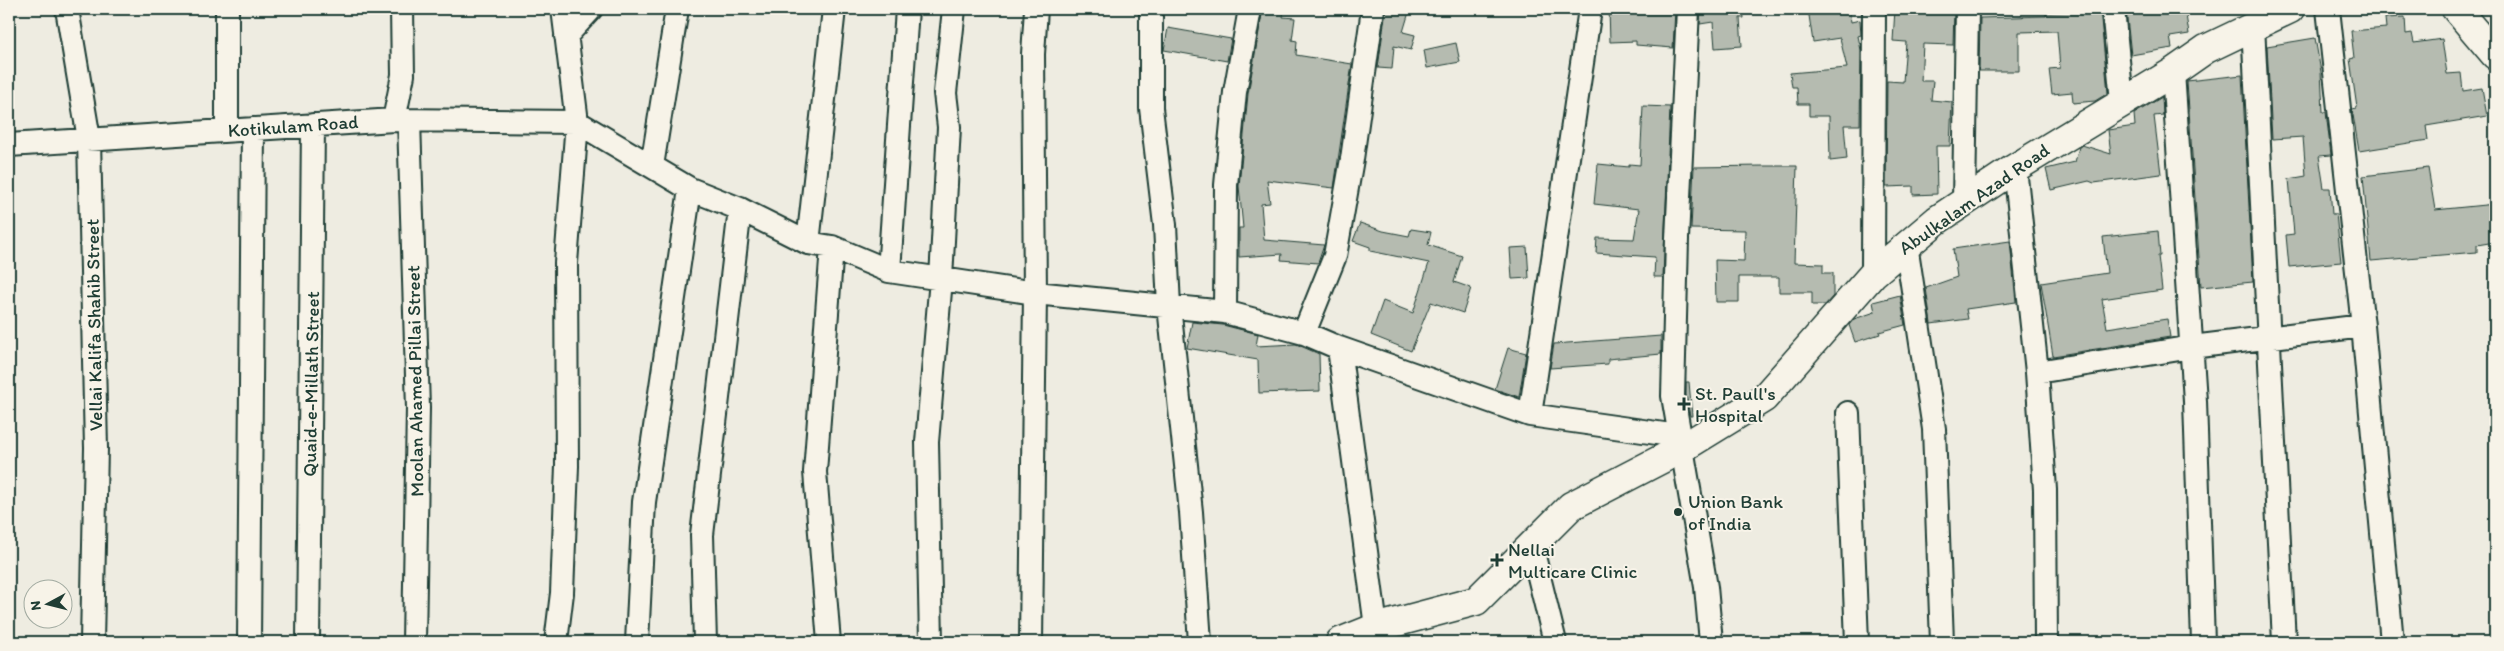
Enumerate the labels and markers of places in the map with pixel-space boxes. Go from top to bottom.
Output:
place label: St. Paull's Hospital [1695,382,1776,427]
marker: St. Paull's Hospital [1677,397,1691,411]
place label: Union Bank of India [1688,490,1783,535]
marker: Union Bank of India [1672,506,1684,518]
place label: Nellai Multicare Clinic [1508,538,1637,583]
marker: Nellai Multicare Clinic [1490,553,1504,567]

